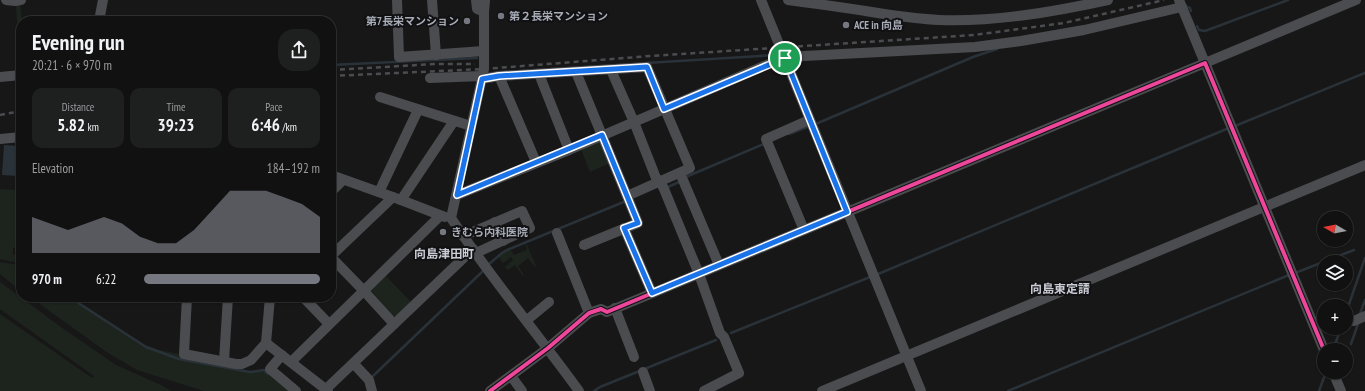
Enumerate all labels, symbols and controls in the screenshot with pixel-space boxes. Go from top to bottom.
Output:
place label: 第２長栄マンション [509,9,608,23]
marker: 第２長栄マンション [496,11,506,21]
place label: 第7長栄マンション [366,14,459,28]
marker: 第7長栄マンション [462,16,472,26]
place label: ACE in 向島 [853,18,903,32]
marker: ACE in 向島 [841,20,851,30]
text: Evening run [32,28,125,56]
button: share [278,29,320,71]
pin [768,41,802,75]
icon: arrive [774,47,796,69]
text: 20:21 · 6 × 970 m [32,57,112,74]
text: Distance [62,100,94,114]
text: Time [166,100,186,114]
text: Pace [265,100,283,114]
text: 5.82 [57,114,85,136]
text: 39:23 [158,114,194,136]
text: 6:46 [251,114,280,136]
text: km [85,120,99,134]
text: /km [280,120,297,134]
text: Elevation [32,160,74,177]
text: 184–192 m [267,160,320,177]
north arrow [1317,211,1353,247]
map controls [1317,211,1353,379]
place label: きむら内科医院 [451,225,528,239]
marker: きむら内科医院 [438,227,448,237]
district label: 向島津田町 [414,246,474,261]
button: layers [1317,255,1353,291]
text: 970 m [32,271,62,288]
text: 6:22 [96,271,116,288]
district label: 向島東定請 [1030,281,1090,296]
button: + [1317,299,1353,335]
button: − [1317,343,1353,379]

